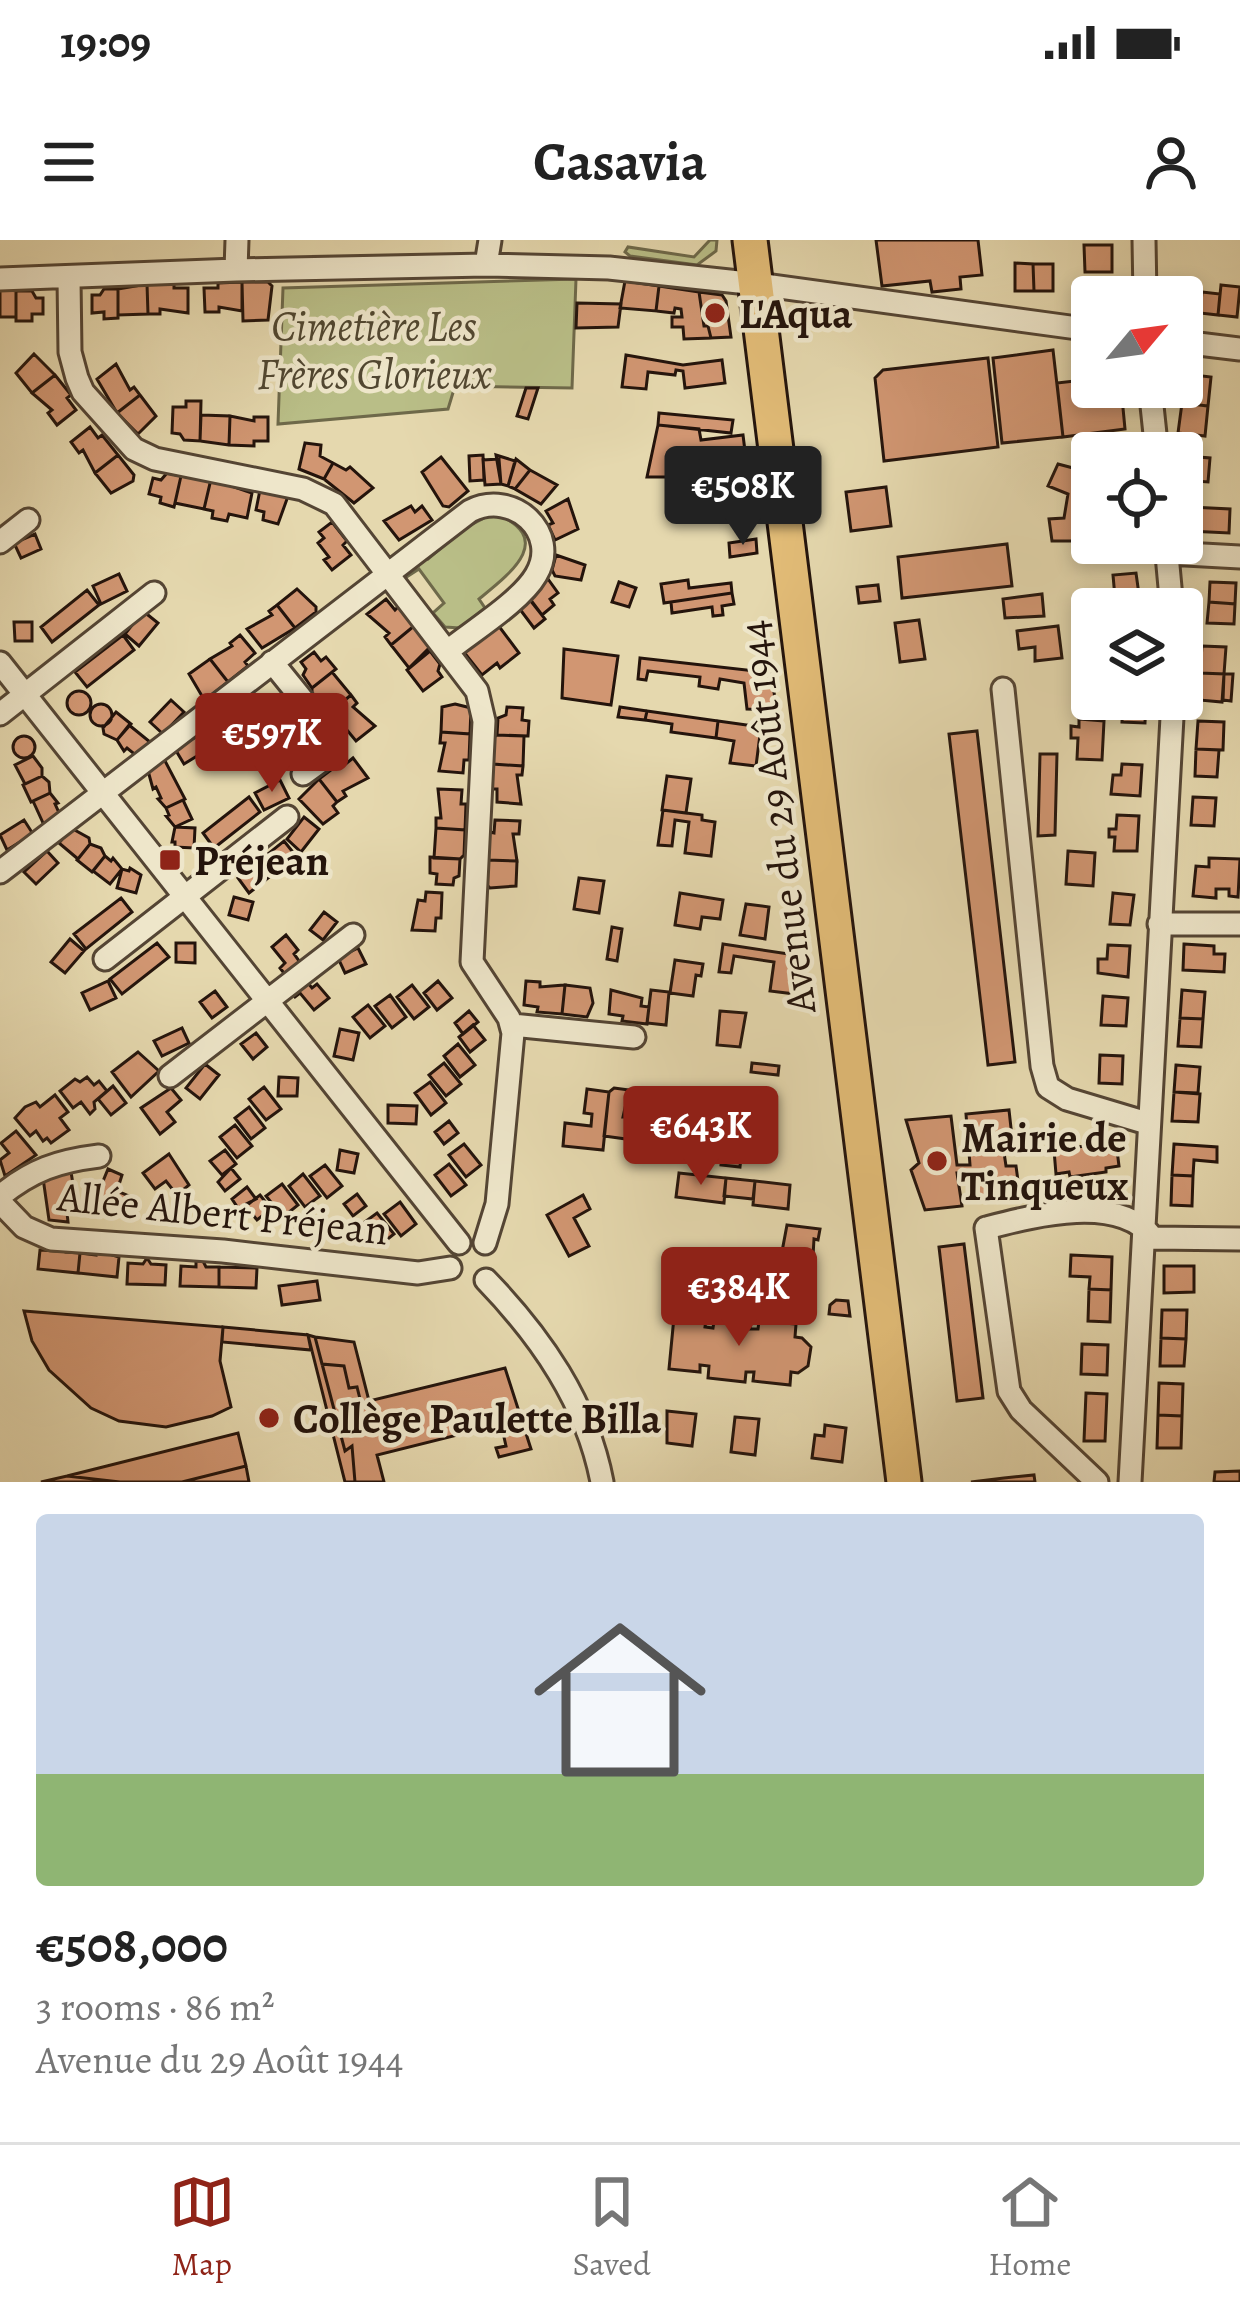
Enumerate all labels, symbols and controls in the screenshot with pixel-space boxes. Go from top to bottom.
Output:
text: 19:09 [60,11,151,73]
text: Casavia [533,125,707,199]
icon: menu [36,129,102,195]
icon: person [1138,129,1204,195]
north arrow [1071,276,1203,408]
map controls [1071,276,1203,720]
place label: L'Aqua [739,285,853,342]
park label: Cimetière Les Frères Glorieux [257,297,493,402]
marker: L'Aqua [702,300,728,326]
button: locate [1071,432,1203,564]
pin: €508K [659,446,827,548]
text: €508K [692,458,795,511]
button: layers [1071,588,1203,720]
street label: Avenue du 29 Août 1944 [725,617,830,1018]
pin: €597K [188,693,356,795]
text: €597K [222,705,322,758]
place label: Préjean [194,832,329,889]
marker: Préjean [157,847,183,873]
pin: €643K [617,1086,785,1188]
text: €643K [650,1098,752,1151]
place label: Mairie de Tinqueux [961,1109,1128,1214]
marker: Mairie de Tinqueux [924,1148,950,1174]
street label: Allée Albert Préjean [54,1167,391,1259]
pin: €384K [655,1247,823,1349]
text: €384K [688,1259,790,1312]
place label: Collège Paulette Billa [293,1390,662,1447]
marker: Collège Paulette Billa [256,1405,282,1431]
icon: home [512,1592,728,1808]
text: €508,000 [36,1910,228,1980]
text: 3 rooms · 86 m² [36,1980,275,2033]
text: Avenue du 29 Août 1944 [36,2033,403,2086]
tab: Map [169,2169,235,2286]
tab: Saved [572,2169,651,2286]
tab: Home [988,2169,1071,2286]

